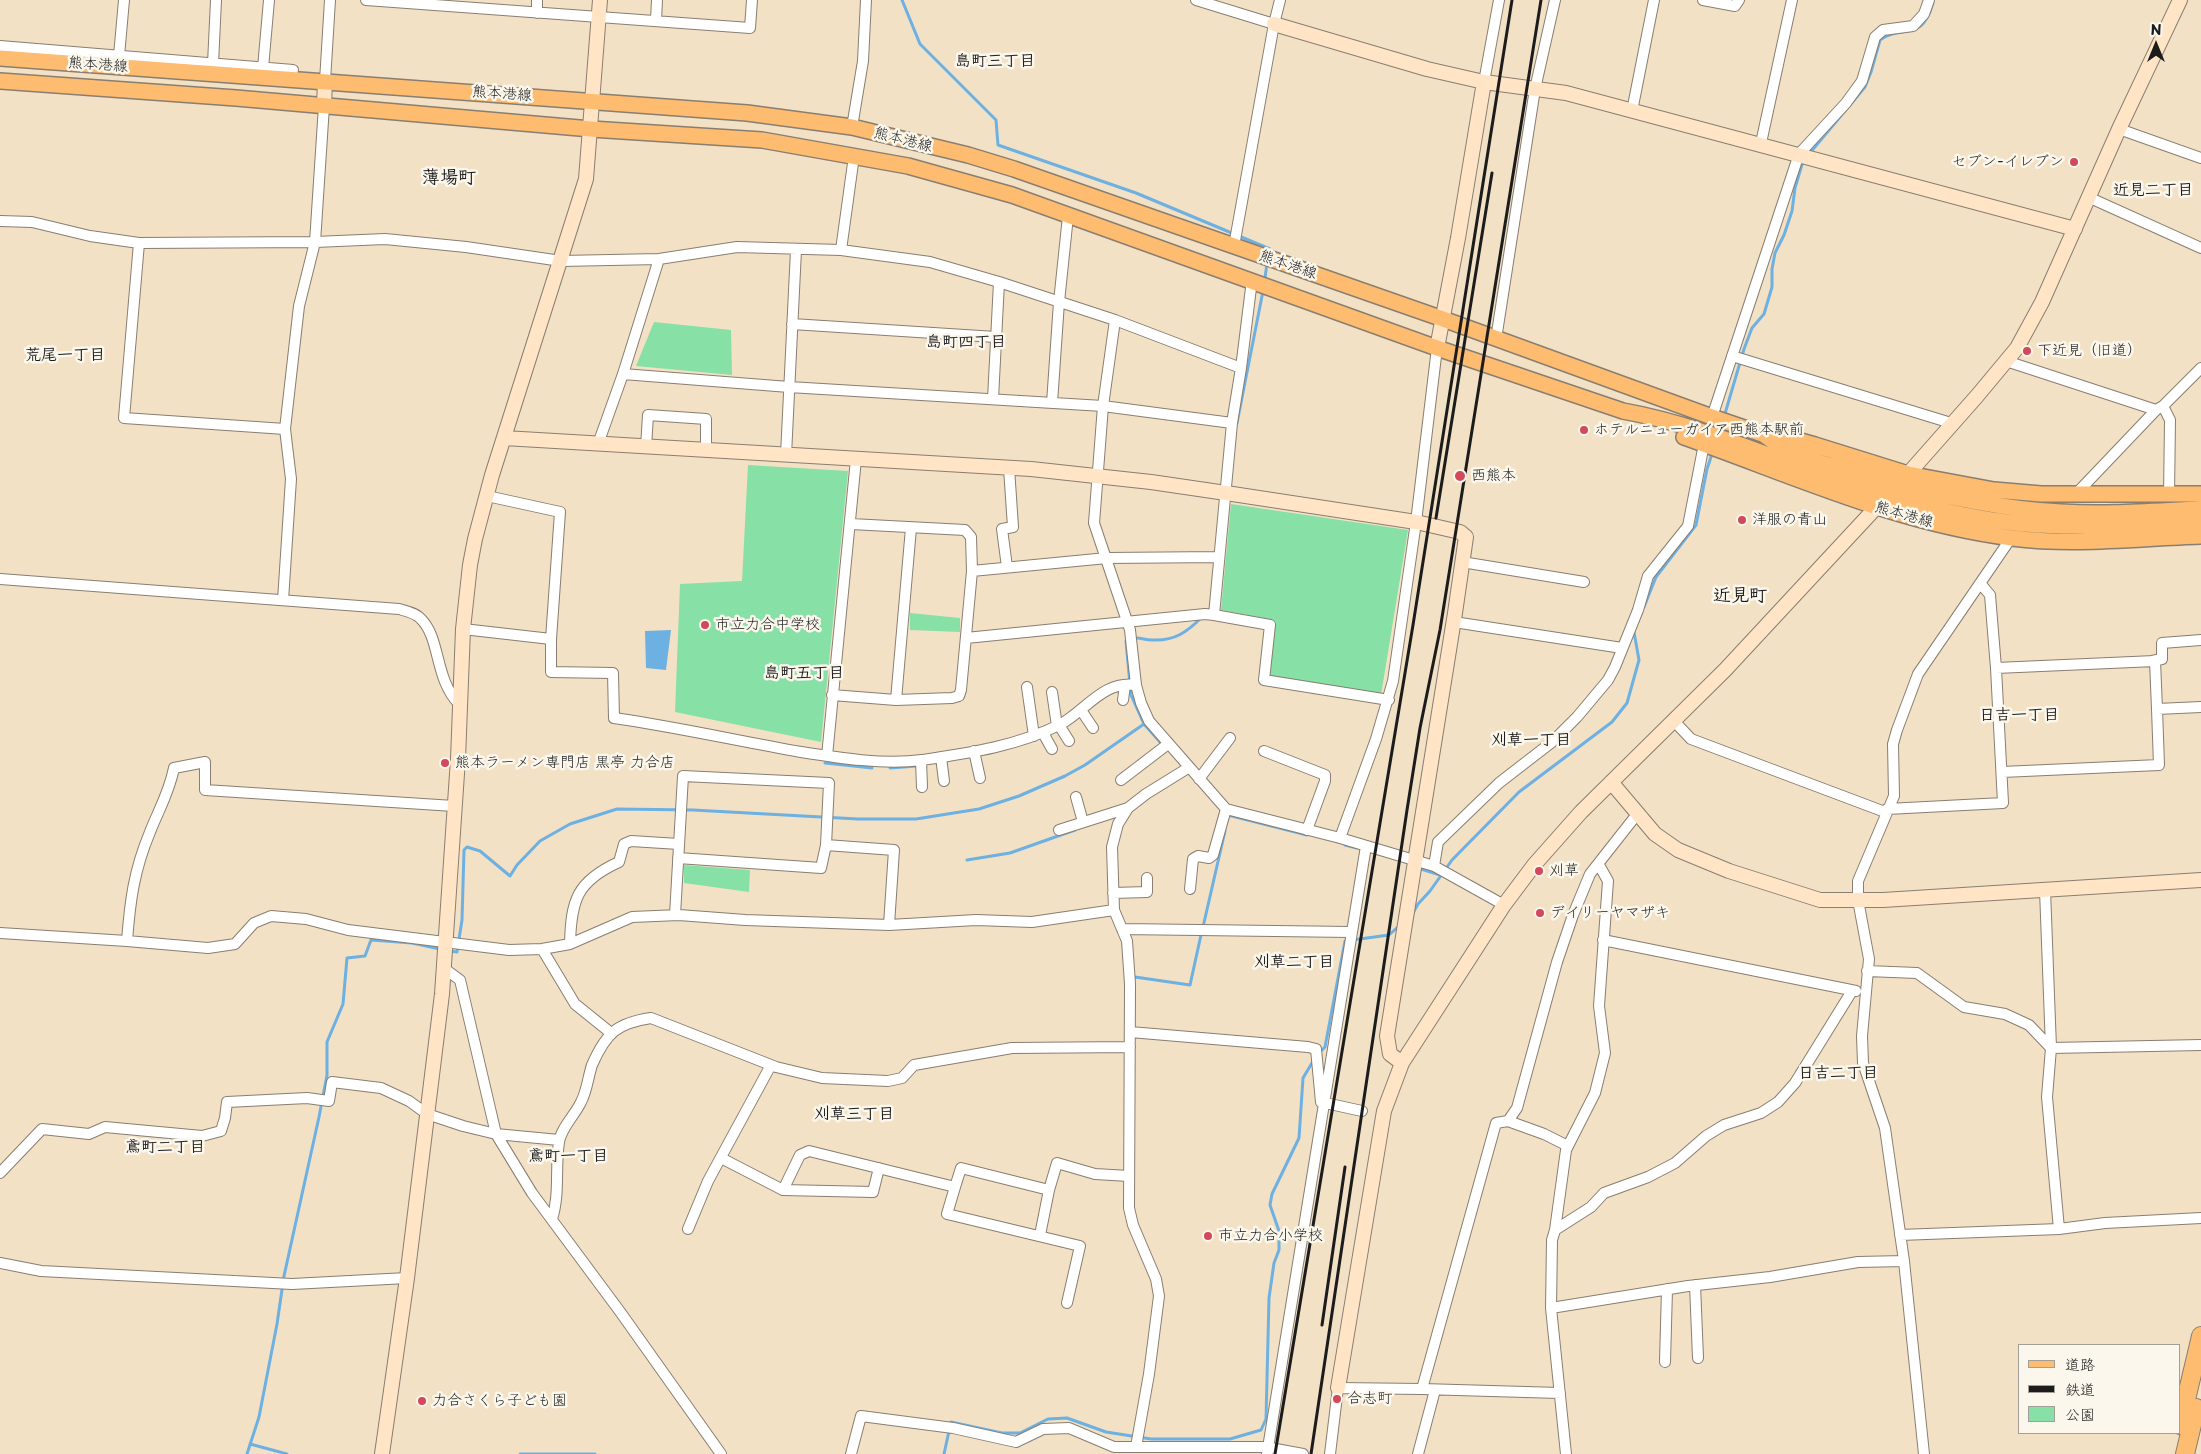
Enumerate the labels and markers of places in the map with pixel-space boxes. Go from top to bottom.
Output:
place label: セブン-イレブン [1952,153,2064,171]
marker: セブン-イレブン [2068,156,2080,168]
place label: 下近見（旧道） [2037,342,2142,360]
marker: 下近見（旧道） [2021,345,2033,357]
place label: ホテルニューガイア西熊本駅前 [1594,421,1804,439]
marker: ホテルニューガイア西熊本駅前 [1578,424,1590,436]
place label: 西熊本 [1471,467,1516,485]
marker: 西熊本 [1453,469,1467,483]
place label: 洋服の青山 [1752,511,1827,529]
marker: 洋服の青山 [1736,514,1748,526]
place label: 市立力合中学校 [715,616,820,634]
marker: 市立力合中学校 [699,619,711,631]
place label: 熊本ラーメン専門店 黒亭 力合店 [455,754,675,772]
marker: 熊本ラーメン専門店 黒亭 力合店 [439,757,451,769]
place label: 刈草 [1549,862,1579,880]
marker: 刈草 [1533,865,1545,877]
place label: デイリーヤマザキ [1550,904,1670,922]
marker: デイリーヤマザキ [1534,907,1546,919]
place label: 市立力合小学校 [1218,1227,1323,1245]
marker: 市立力合小学校 [1202,1230,1214,1242]
place label: 合志町 [1347,1390,1392,1408]
place label: 力合さくら子ども園 [432,1392,567,1410]
marker: 合志町 [1331,1393,1343,1405]
marker: 力合さくら子ども園 [416,1395,428,1407]

